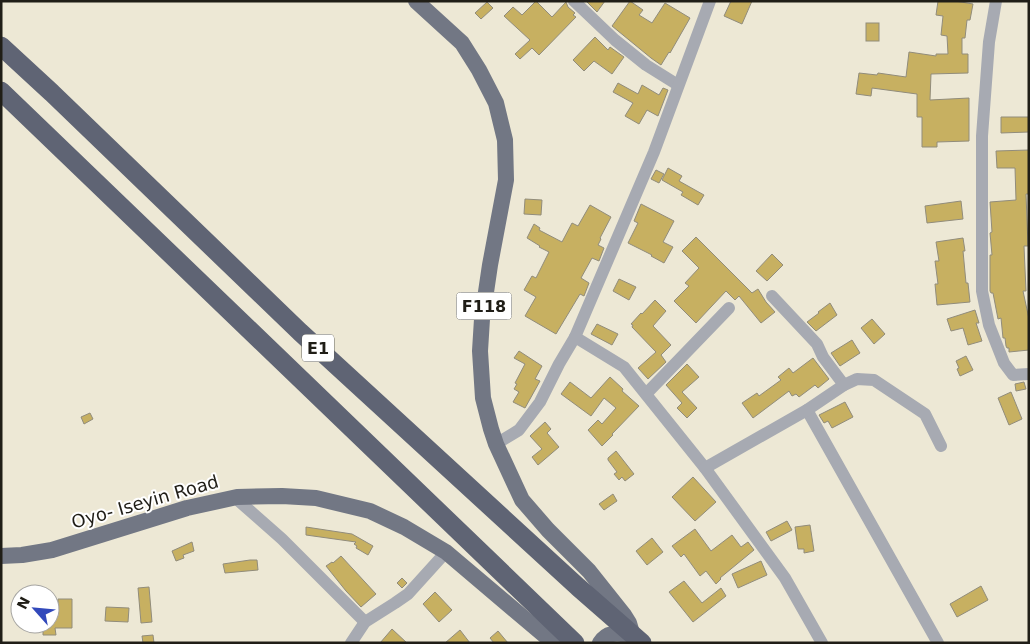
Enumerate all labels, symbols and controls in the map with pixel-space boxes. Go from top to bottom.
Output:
road number: F118 [456,292,512,320]
road number: E1 [302,334,334,362]
street label: Oyo- Iseyin Road [69,470,221,533]
north arrow [10,584,60,634]
text: N [14,594,33,612]

